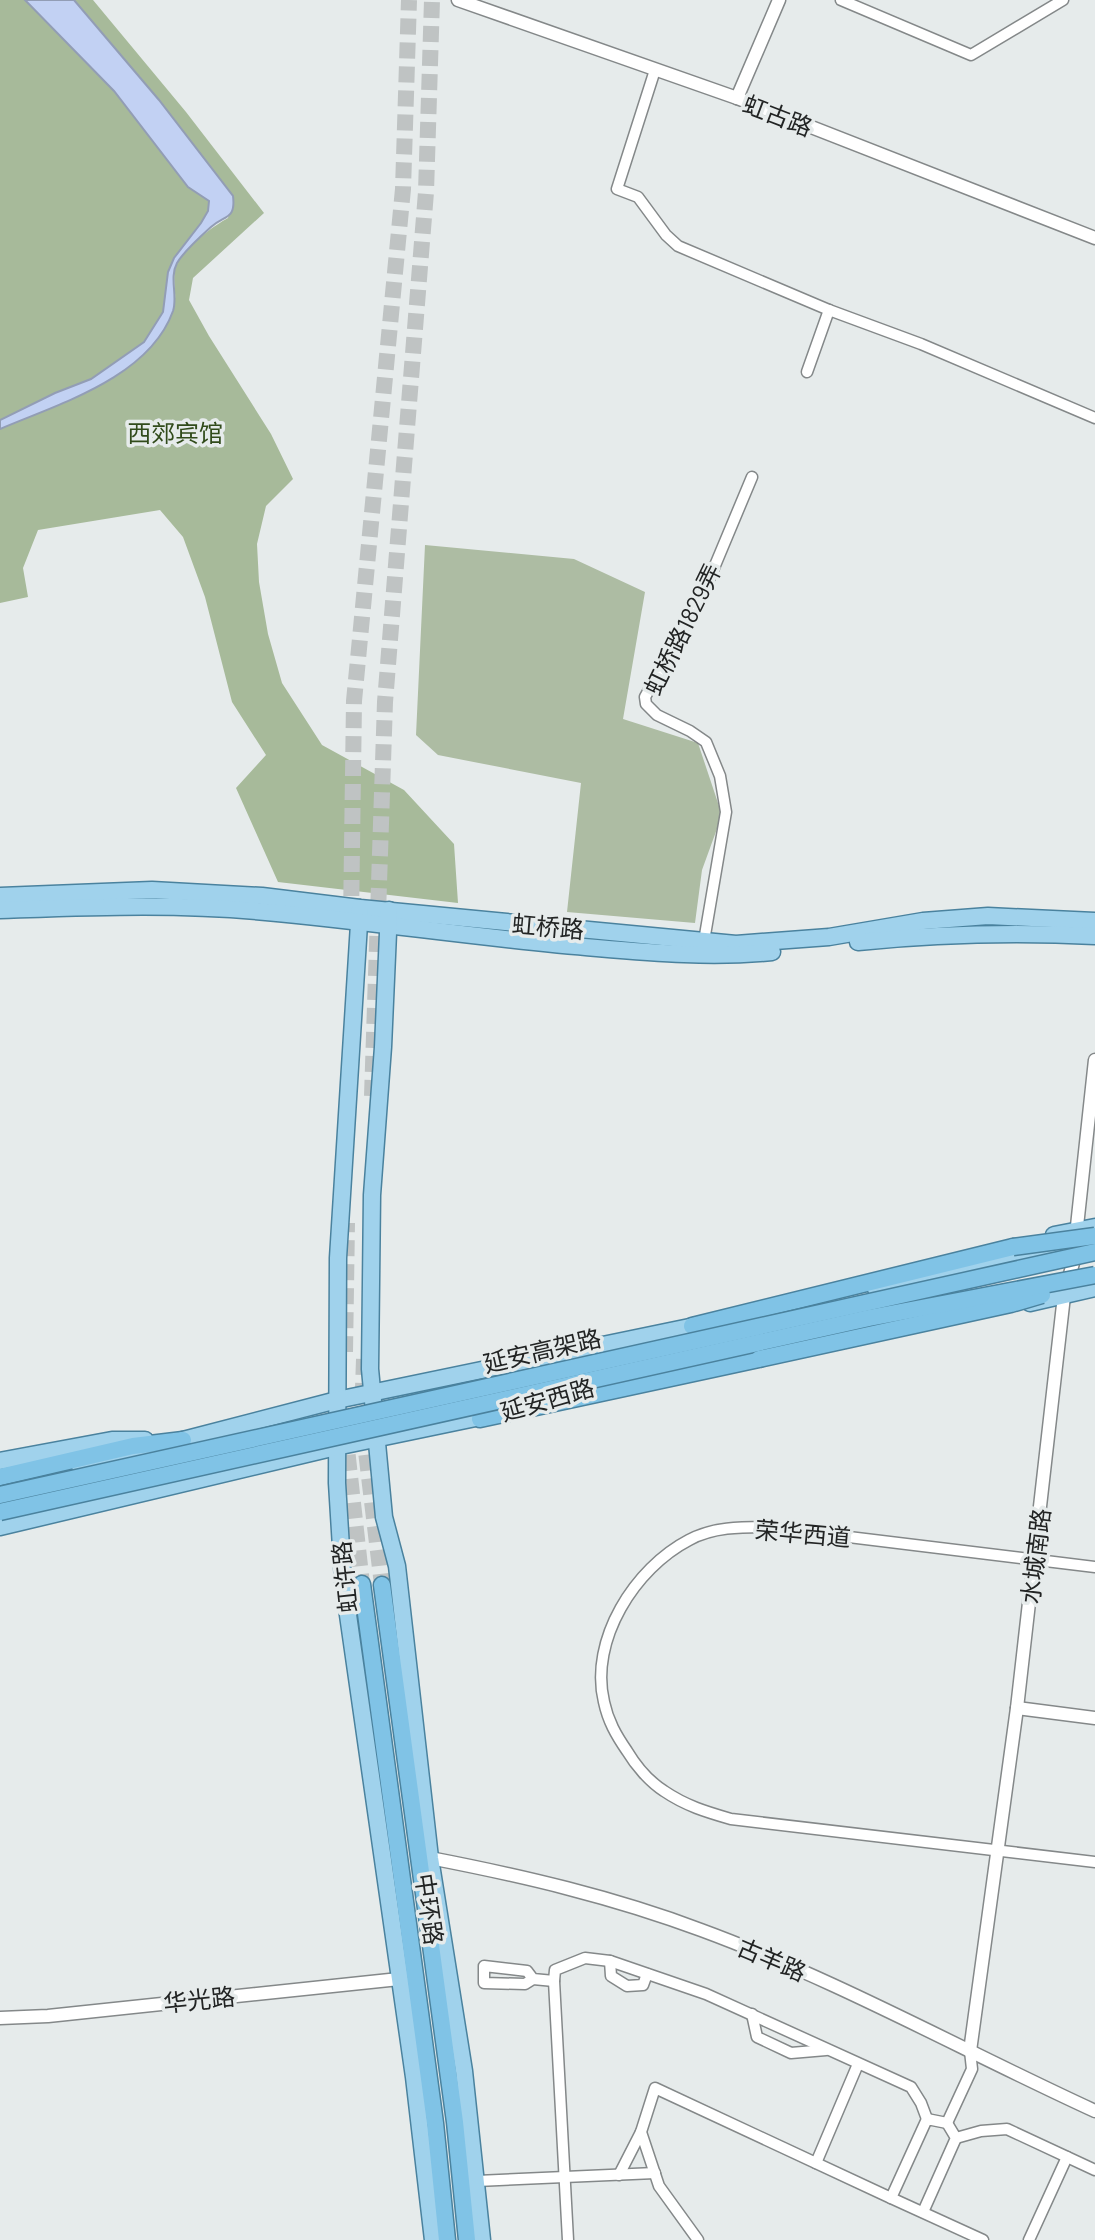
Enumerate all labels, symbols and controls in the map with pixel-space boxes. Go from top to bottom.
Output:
street label: 虹古路 [739,89,817,141]
park label: 西郊宾馆 [127,418,223,447]
street label: 虹桥路1829弄 [638,559,726,699]
street label: 虹桥路 [511,908,585,944]
street label: 延安高架路 [480,1322,604,1378]
street label: 延安西路 [497,1372,597,1426]
street label: 水城南路 [1015,1507,1055,1605]
street label: 荣华西道 [754,1514,852,1552]
street label: 虹许路 [326,1540,362,1614]
street label: 中环路 [411,1871,449,1947]
street label: 古羊路 [733,1932,811,1986]
street label: 华光路 [162,1981,236,2017]

